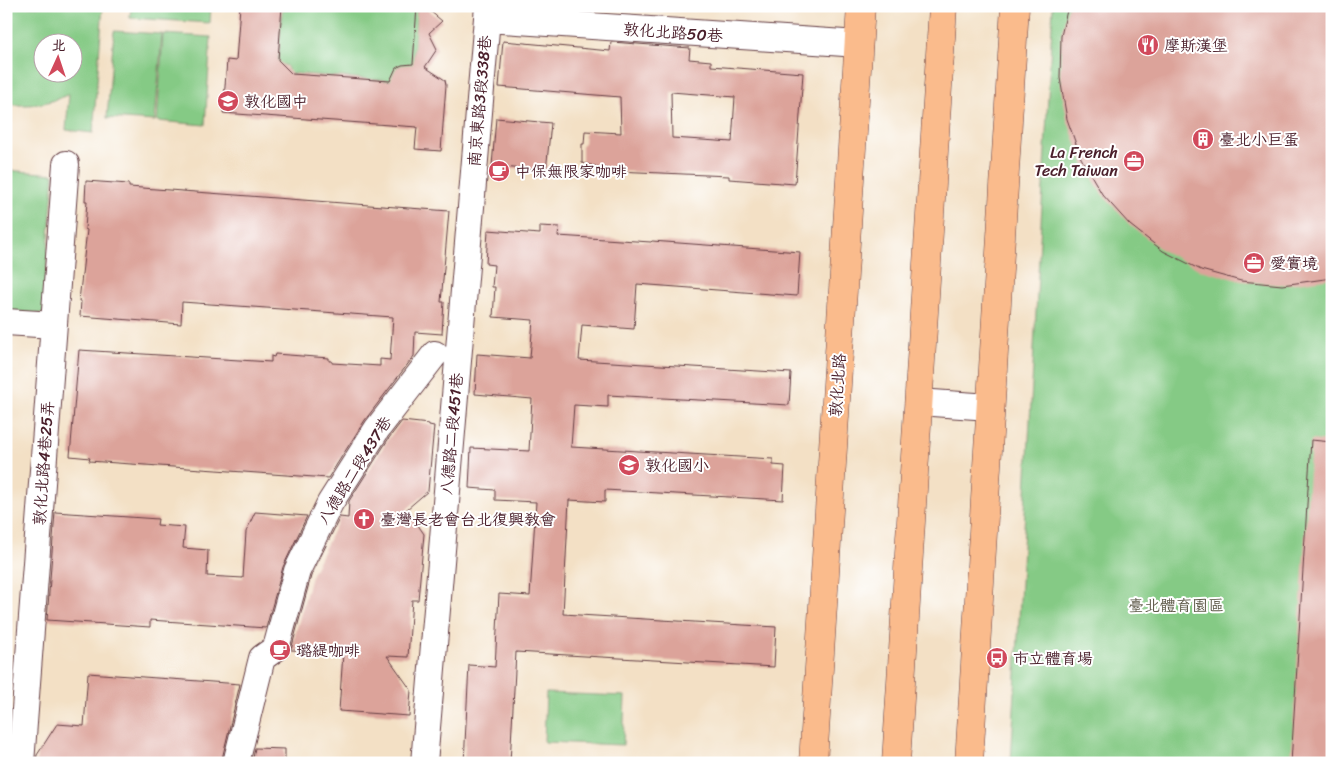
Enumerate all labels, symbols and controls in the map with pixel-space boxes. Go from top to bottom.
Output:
street label: 敦化北路50巷 [622,15,724,50]
place label: 摩斯漢堡 [1164,31,1228,60]
north arrow [32,32,82,82]
text: 北 [51,33,66,58]
restaurant icon: 摩斯漢堡 [1136,33,1160,57]
street label: 南京東路3段338巷 [459,34,500,168]
place label: 敦化國中 [244,87,308,116]
school or university icon: 敦化國中 [216,89,240,113]
place label: 臺北小巨蛋 [1219,125,1299,154]
building icon: 臺北小巨蛋 [1191,127,1215,151]
place label: La French Tech Taiwan [1035,138,1118,185]
office icon: La French Tech Taiwan [1122,149,1146,173]
place label: 中保無限家咖啡 [515,157,627,186]
cafe icon: 中保無限家咖啡 [487,159,511,183]
place label: 愛實境 [1270,249,1318,278]
office icon: 愛實境 [1242,251,1266,275]
street label: 敦化北路 [821,352,854,418]
street label: 八德路二段451巷 [432,372,471,496]
street label: 敦化北路4巷25弄 [25,400,62,526]
street label: 八德路二段437巷 [309,410,400,530]
place label: 敦化國小 [645,451,709,480]
school or university icon: 敦化國小 [617,453,641,477]
place label: 臺灣長老會台北復興教會 [380,505,556,534]
church icon: 臺灣長老會台北復興教會 [352,507,376,531]
park label: 臺北體育園區 [1128,591,1224,620]
place label: 璐緹咖啡 [296,636,360,665]
cafe icon: 璐緹咖啡 [268,638,292,662]
place label: 市立體育場 [1013,644,1093,673]
bus stop icon: 市立體育場 [985,646,1009,670]

